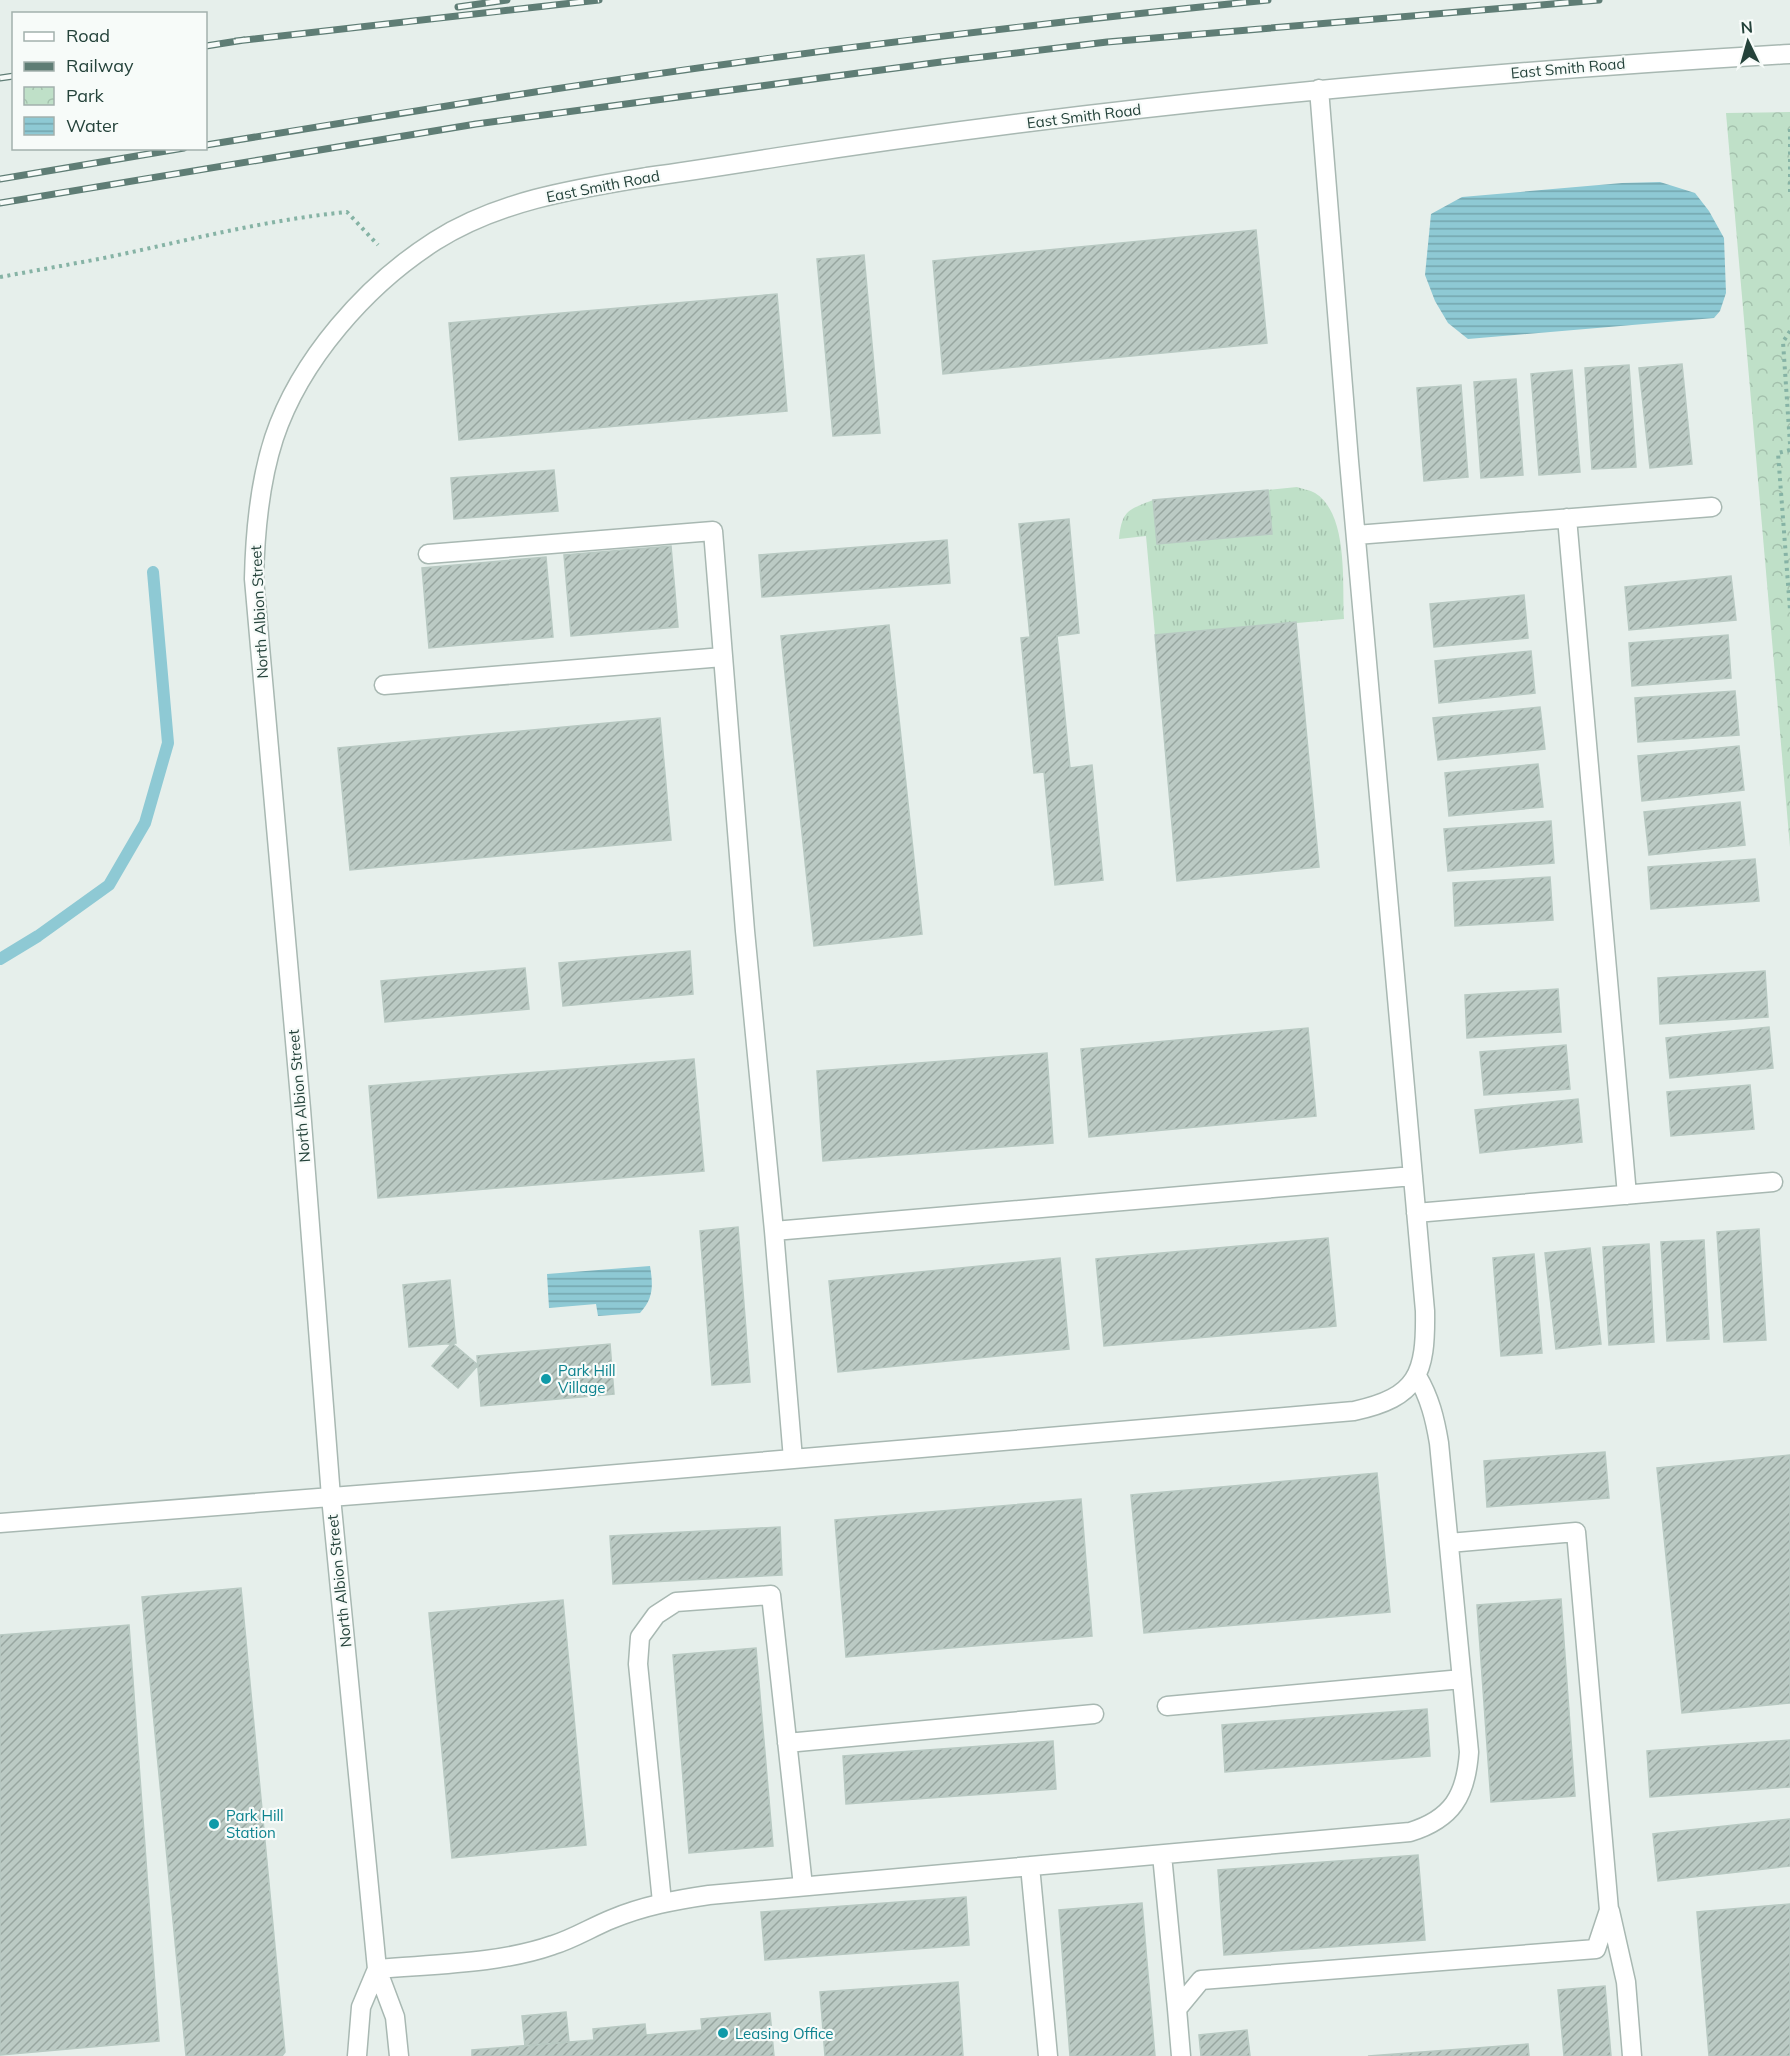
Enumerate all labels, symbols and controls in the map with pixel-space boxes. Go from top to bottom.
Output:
legend [12,12,207,150]
north arrow [1718,12,1778,72]
text: N [1740,17,1754,38]
text: Road [66,24,110,47]
text: Railway [66,54,134,77]
street label: East Smith Road [1510,54,1626,82]
text: Park [66,84,105,107]
street label: East Smith Road [1026,100,1142,132]
text: Water [66,114,119,137]
street label: East Smith Road [545,166,661,206]
street label: North Albion Street [246,545,272,679]
street label: North Albion Street [284,1029,314,1163]
place label: Park Hill Village [558,1361,616,1397]
marker: Park Hill Village [539,1372,553,1386]
street label: North Albion Street [323,1514,355,1648]
place label: Park Hill Station [226,1806,284,1842]
marker: Park Hill Station [207,1817,221,1831]
place label: Leasing Office [735,2024,833,2043]
marker: Leasing Office [716,2026,730,2040]

